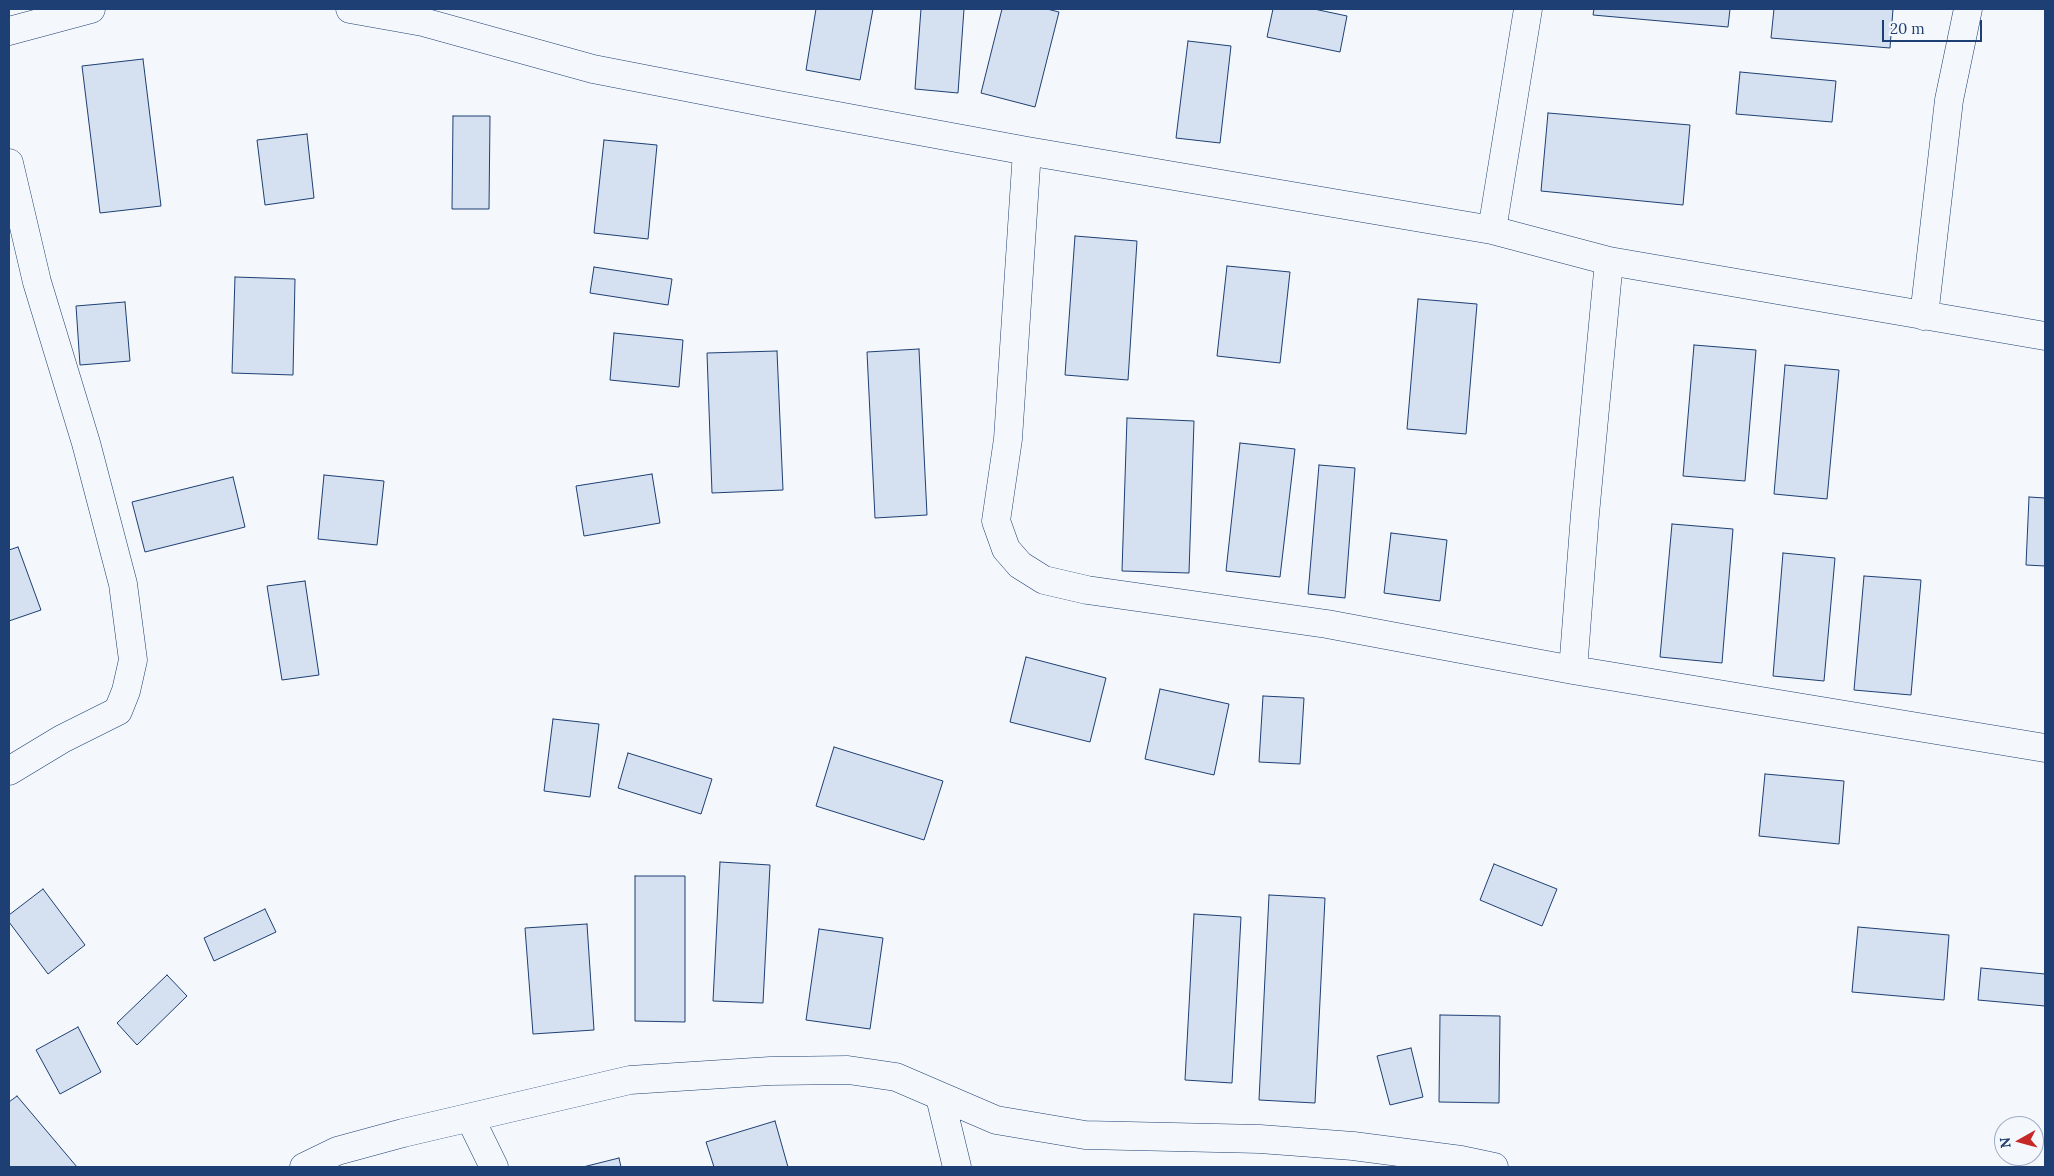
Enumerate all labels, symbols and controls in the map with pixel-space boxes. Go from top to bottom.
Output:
scale bar [1884,10,1984,42]
text: 20 m [1890,19,1925,38]
north arrow [1994,1116,2044,1166]
text: N [1996,1136,2015,1149]

